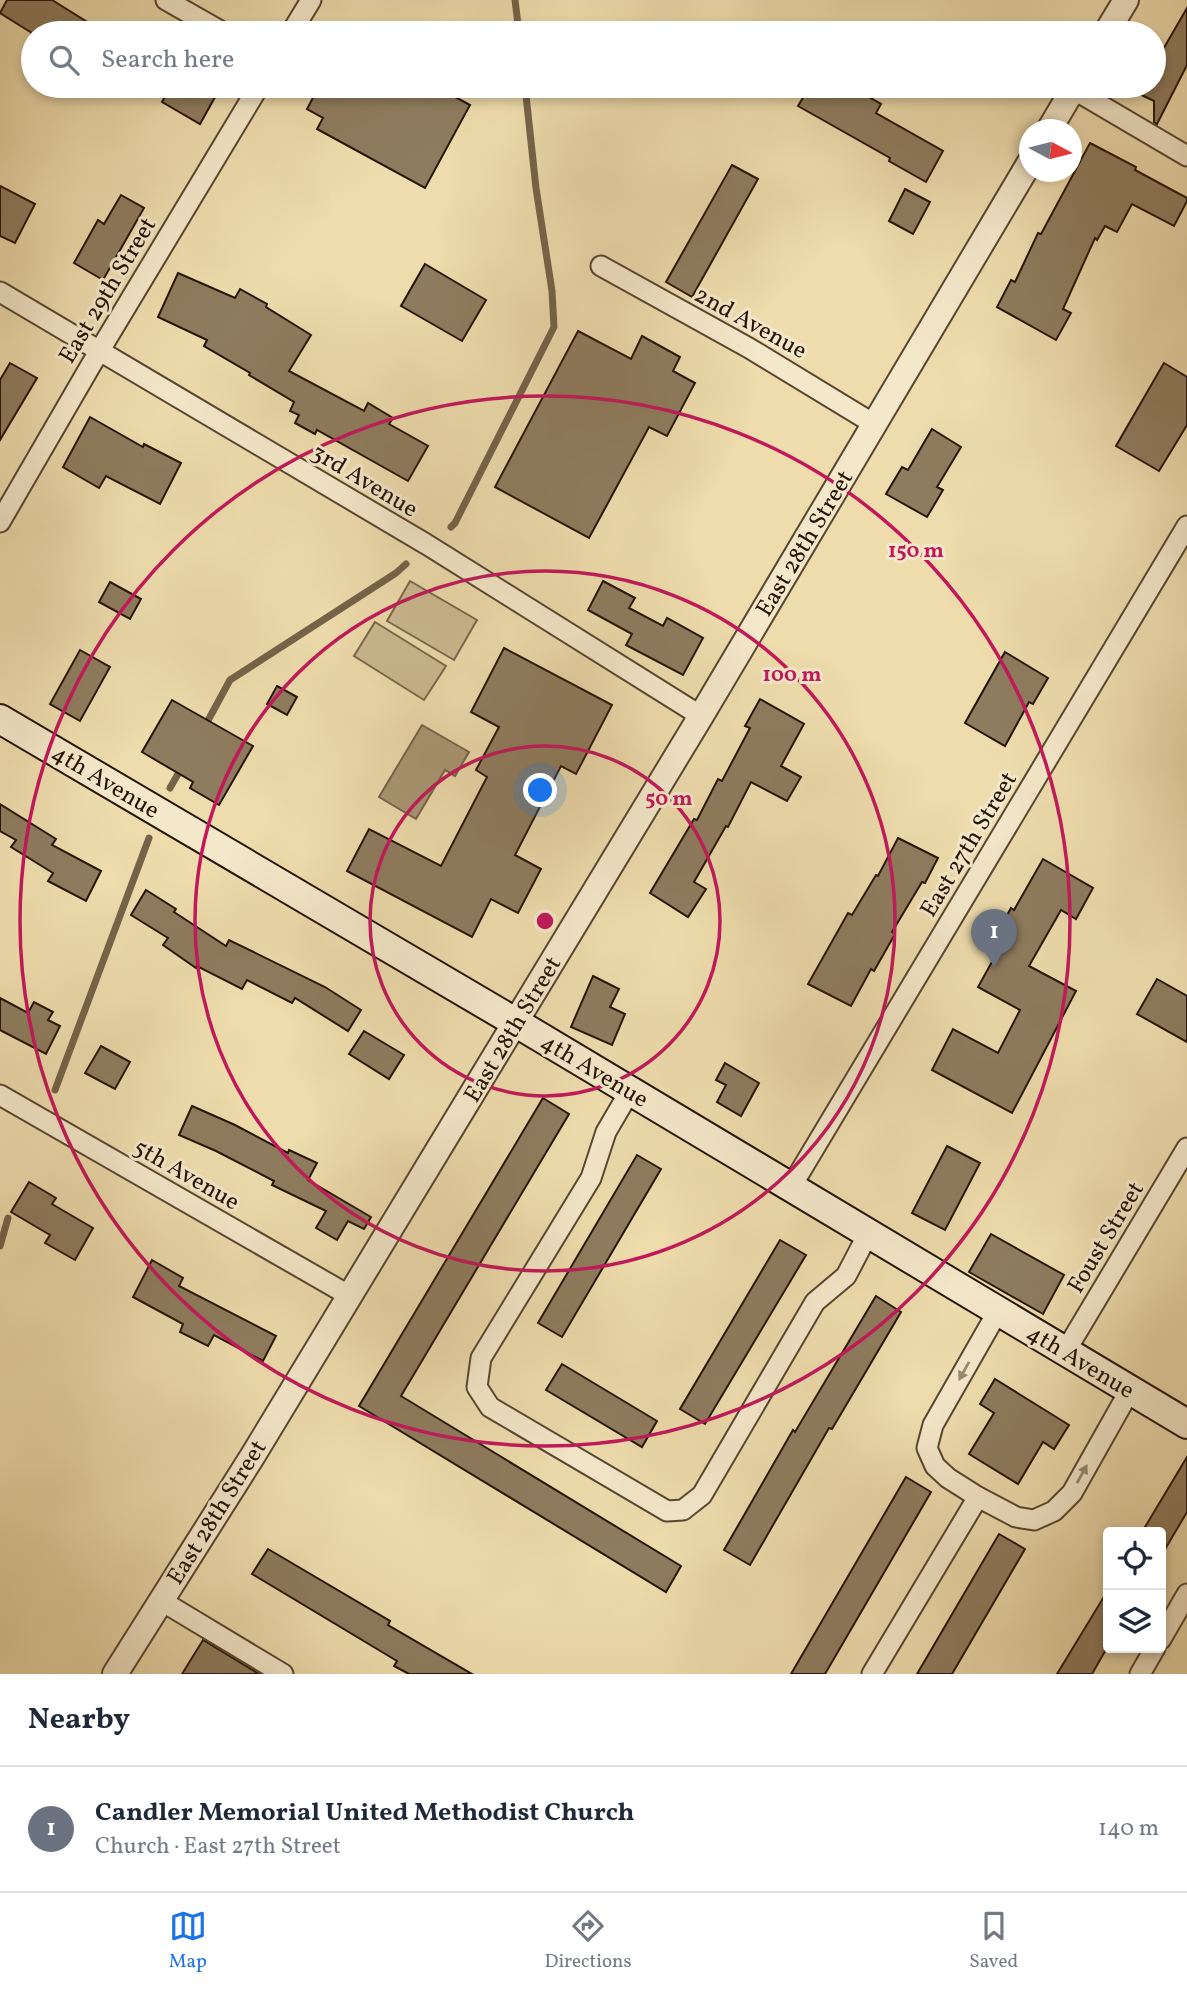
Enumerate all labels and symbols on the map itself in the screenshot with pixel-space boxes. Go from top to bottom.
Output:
north arrow [1019,119,1082,182]
street label: East 29th Street [52,211,166,371]
street label: 2nd Avenue [688,279,813,369]
street label: 3rd Avenue [304,436,424,527]
street label: East 28th Street [749,464,863,624]
text: 150 m [888,537,944,566]
text: 100 m [762,661,822,690]
street label: 4th Avenue [45,737,165,828]
street label: East 27th Street [913,766,1027,924]
your location [523,773,557,807]
text: 50 m [645,785,693,814]
centre of rings [533,909,557,933]
pin: 1 [971,909,1017,967]
street label: East 28th Street [457,950,571,1110]
street label: 4th Avenue [534,1026,654,1117]
street label: 5th Avenue [127,1132,245,1220]
street label: Foust Street [1060,1176,1153,1300]
street label: 4th Avenue [1020,1317,1140,1408]
one-way arrow [958,1361,970,1380]
street label: East 28th Street [159,1434,276,1592]
one-way arrow [1076,1465,1088,1484]

